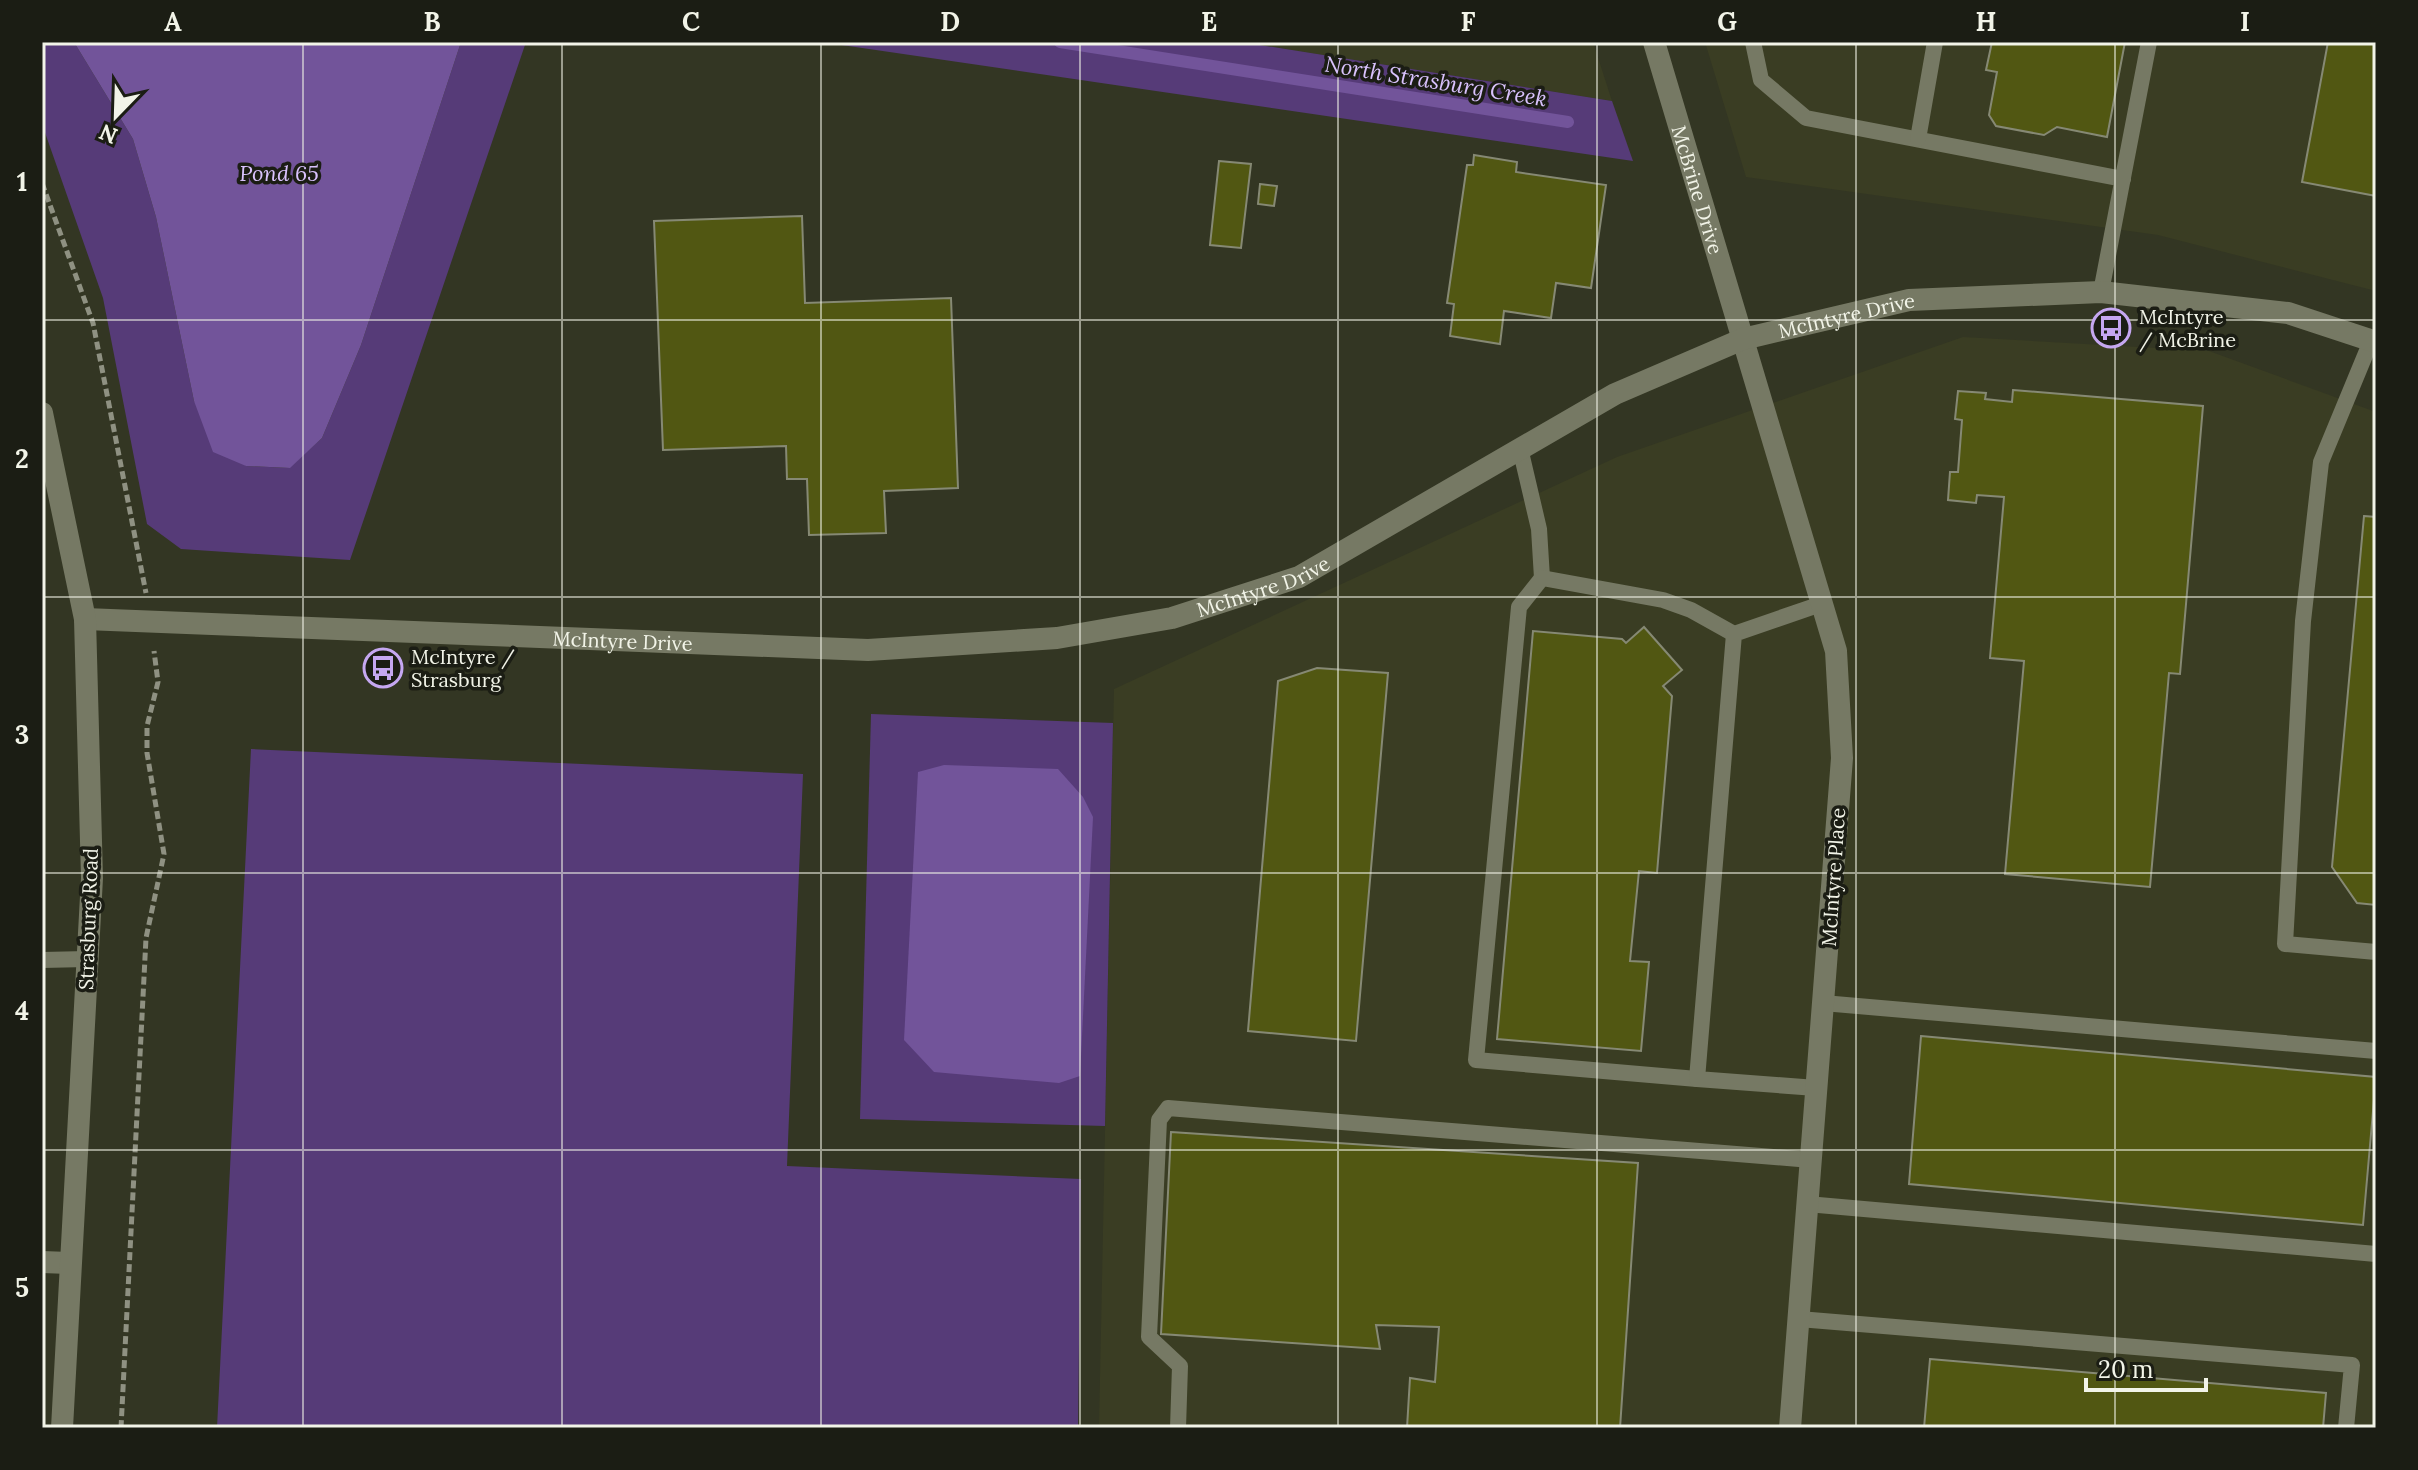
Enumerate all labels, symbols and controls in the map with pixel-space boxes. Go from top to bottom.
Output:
text: A [164,5,182,38]
text: B [423,5,441,38]
text: C [682,5,700,38]
text: D [940,5,960,38]
text: E [1201,5,1217,38]
text: F [1461,5,1476,38]
text: G [1717,5,1737,38]
text: H [1976,5,1996,38]
text: I [2240,5,2250,38]
water label: North Strasburg Creek [1323,50,1549,112]
north arrow [76,76,156,156]
text: N [95,118,121,151]
street label: McBrine Drive [1667,122,1729,257]
water label: Pond 65 [239,159,319,187]
text: 1 [17,165,27,198]
street label: McIntyre Drive [1776,287,1916,343]
place label: McIntyre / McBrine [2139,304,2236,353]
bus stop icon: McIntyre / McBrine [2090,307,2132,349]
text: 2 [15,442,29,475]
street label: McIntyre Drive [1193,550,1334,622]
street label: McIntyre Drive [552,625,693,656]
place label: McIntyre / Strasburg [411,644,515,692]
bus stop icon: McIntyre / Strasburg [362,647,404,689]
text: 3 [15,718,29,751]
street label: McIntyre Place [1816,807,1850,947]
street label: Strasburg Road [73,848,103,990]
text: 4 [15,994,29,1027]
text: 5 [15,1271,29,1304]
scale bar [2086,1342,2206,1392]
text: 20 m [2098,1354,2154,1385]

